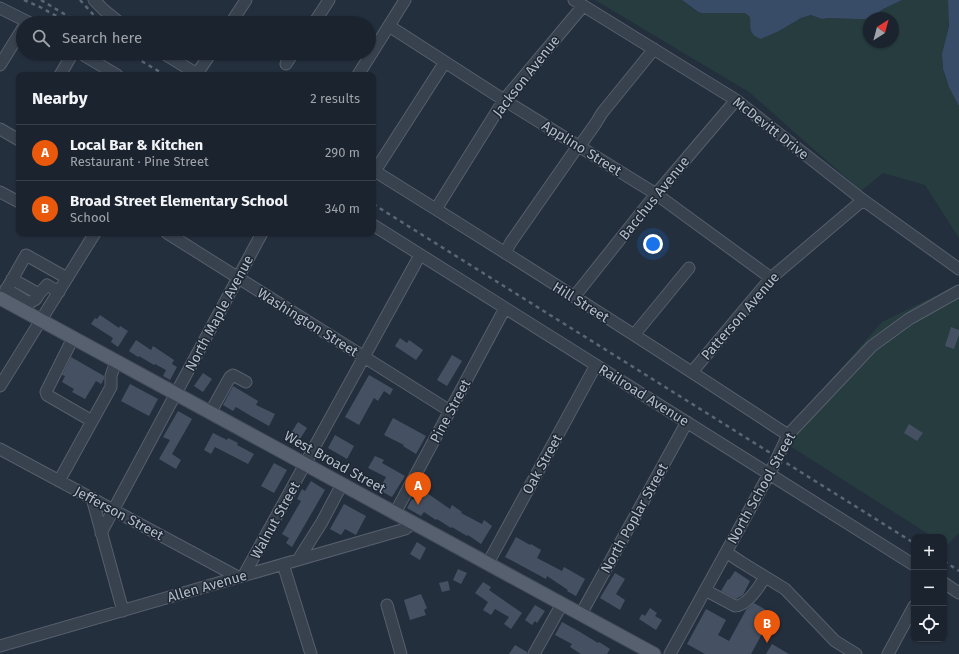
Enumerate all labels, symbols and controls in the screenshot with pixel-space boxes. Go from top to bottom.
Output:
north arrow [863,12,899,48]
search box [16,16,376,60]
icon: search [30,27,52,49]
text: Search here [62,29,142,47]
street label: Jackson Avenue [489,32,564,120]
text: Nearby [32,88,87,109]
text: 2 results [310,91,360,106]
street label: McDevitt Drive [729,93,812,163]
street label: Applino Street [539,117,626,180]
text: Local Bar & Kitchen [70,136,203,154]
text: A [41,145,49,160]
text: 290 m [325,145,360,160]
street label: Bacchus Avenue [616,153,693,243]
text: Restaurant · Pine Street [70,154,209,169]
text: Broad Street Elementary School [70,192,288,210]
text: B [41,201,49,216]
text: 340 m [325,201,360,216]
text: School [70,210,110,225]
your location [643,234,663,254]
street label: North Maple Avenue [182,252,257,374]
street label: Patterson Avenue [698,269,783,364]
street label: Hill Street [549,278,613,327]
street label: Washington Street [254,285,362,361]
street label: Railroad Avenue [595,361,692,430]
street label: Pine Street [427,376,475,446]
street label: West Broad Street [281,427,389,498]
street label: North School Street [724,429,800,547]
street label: Oak Street [519,430,566,497]
street label: North Poplar Street [597,459,672,576]
pin: A [405,472,431,505]
street label: Walnut Street [247,478,304,562]
street label: Jefferson Street [71,483,167,545]
map controls [911,534,947,642]
button: + [911,534,947,570]
street label: Allen Avenue [165,567,249,606]
button: − [911,570,947,606]
button: locate [911,606,947,642]
pin: B [754,610,780,643]

